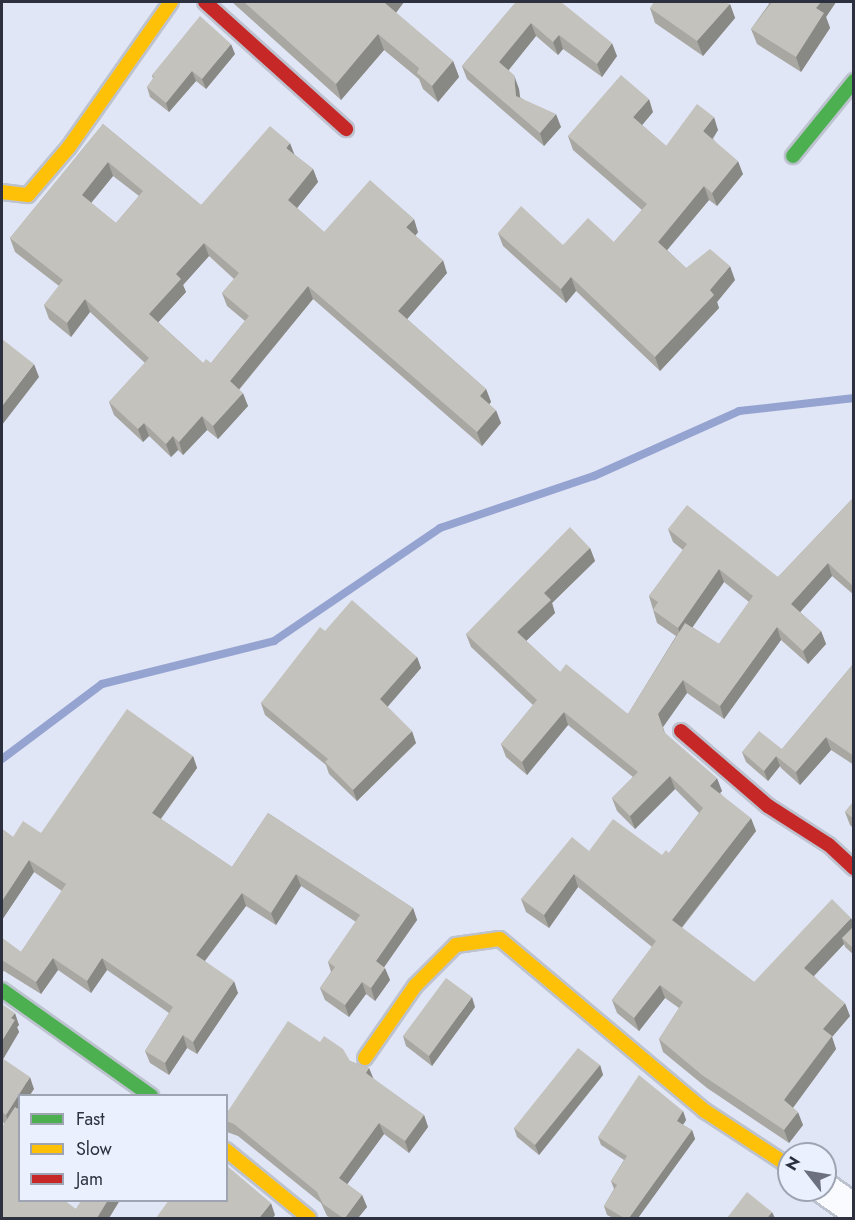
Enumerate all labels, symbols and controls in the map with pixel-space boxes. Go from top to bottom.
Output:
legend [18,1094,228,1202]
text: Fast [76,1106,105,1132]
text: Slow [76,1136,112,1162]
north arrow [777,1142,837,1202]
text: N [780,1152,806,1175]
text: Jam [76,1166,103,1192]

